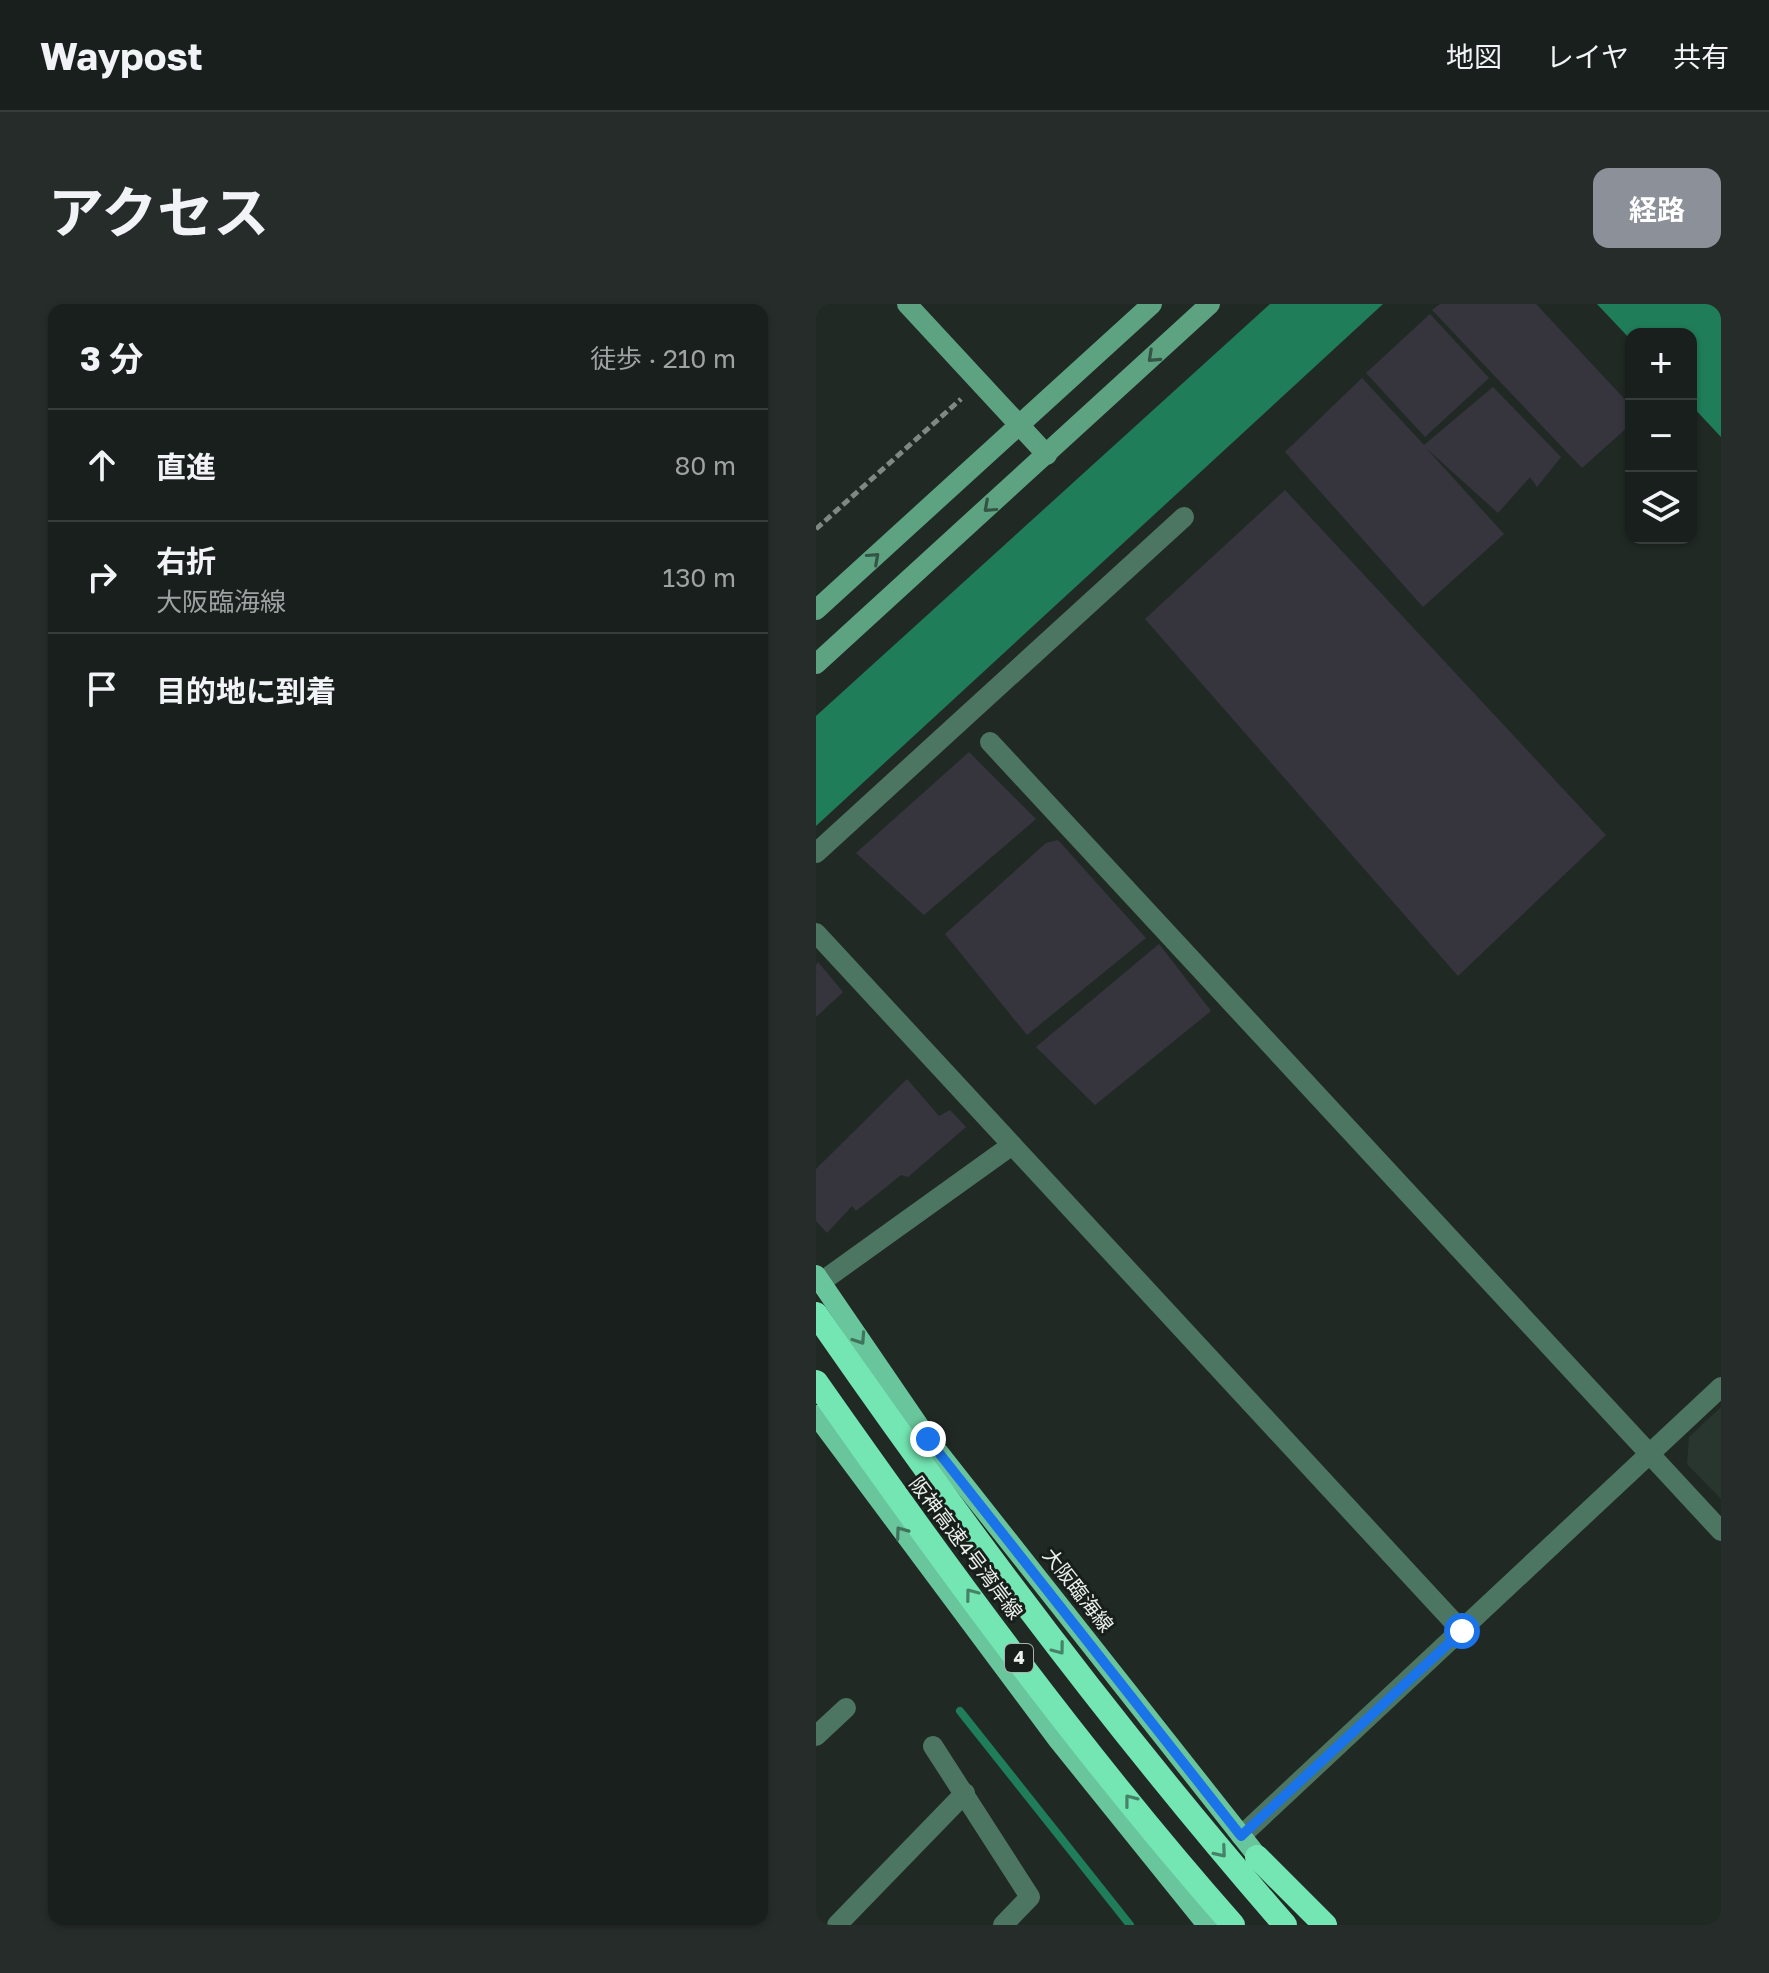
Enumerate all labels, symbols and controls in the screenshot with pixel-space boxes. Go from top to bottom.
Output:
text: Waypost [40,33,203,78]
text: 地図 [1446,40,1502,73]
text: レイヤ [1546,40,1629,73]
text: 共有 [1673,40,1729,73]
button: 経路 [1593,168,1721,248]
text: アクセス [48,178,269,245]
map controls [1625,328,1697,544]
button: + [1625,328,1697,400]
text: 3 分 [80,338,143,378]
text: 徒歩 · 210 m [590,343,736,374]
one-way arrow [1148,348,1162,363]
button: − [1625,400,1697,472]
icon: ahead [80,443,124,487]
text: 直進 [156,449,216,485]
text: 80 m [675,450,736,481]
button: layers [1625,472,1697,544]
one-way arrow [984,498,999,512]
text: 右折 [156,543,216,579]
one-way arrow [865,552,879,567]
icon: right [80,555,124,599]
text: 130 m [663,562,736,593]
text: 大阪臨海線 [156,586,286,617]
icon: arrive [80,667,124,711]
text: 目的地に到着 [156,673,336,709]
one-way arrow [850,1331,865,1345]
route end [910,1421,946,1457]
street label: 阪神高速4号湾岸線 [905,1471,1028,1623]
one-way arrow [897,1526,911,1541]
street label: 大阪臨海線 [1039,1543,1119,1636]
one-way arrow [966,1589,980,1603]
route start [1444,1613,1480,1649]
one-way arrow [1050,1640,1064,1655]
road number: 4 [1005,1644,1033,1672]
one-way arrow [1126,1794,1140,1809]
one-way arrow [1211,1843,1226,1857]

